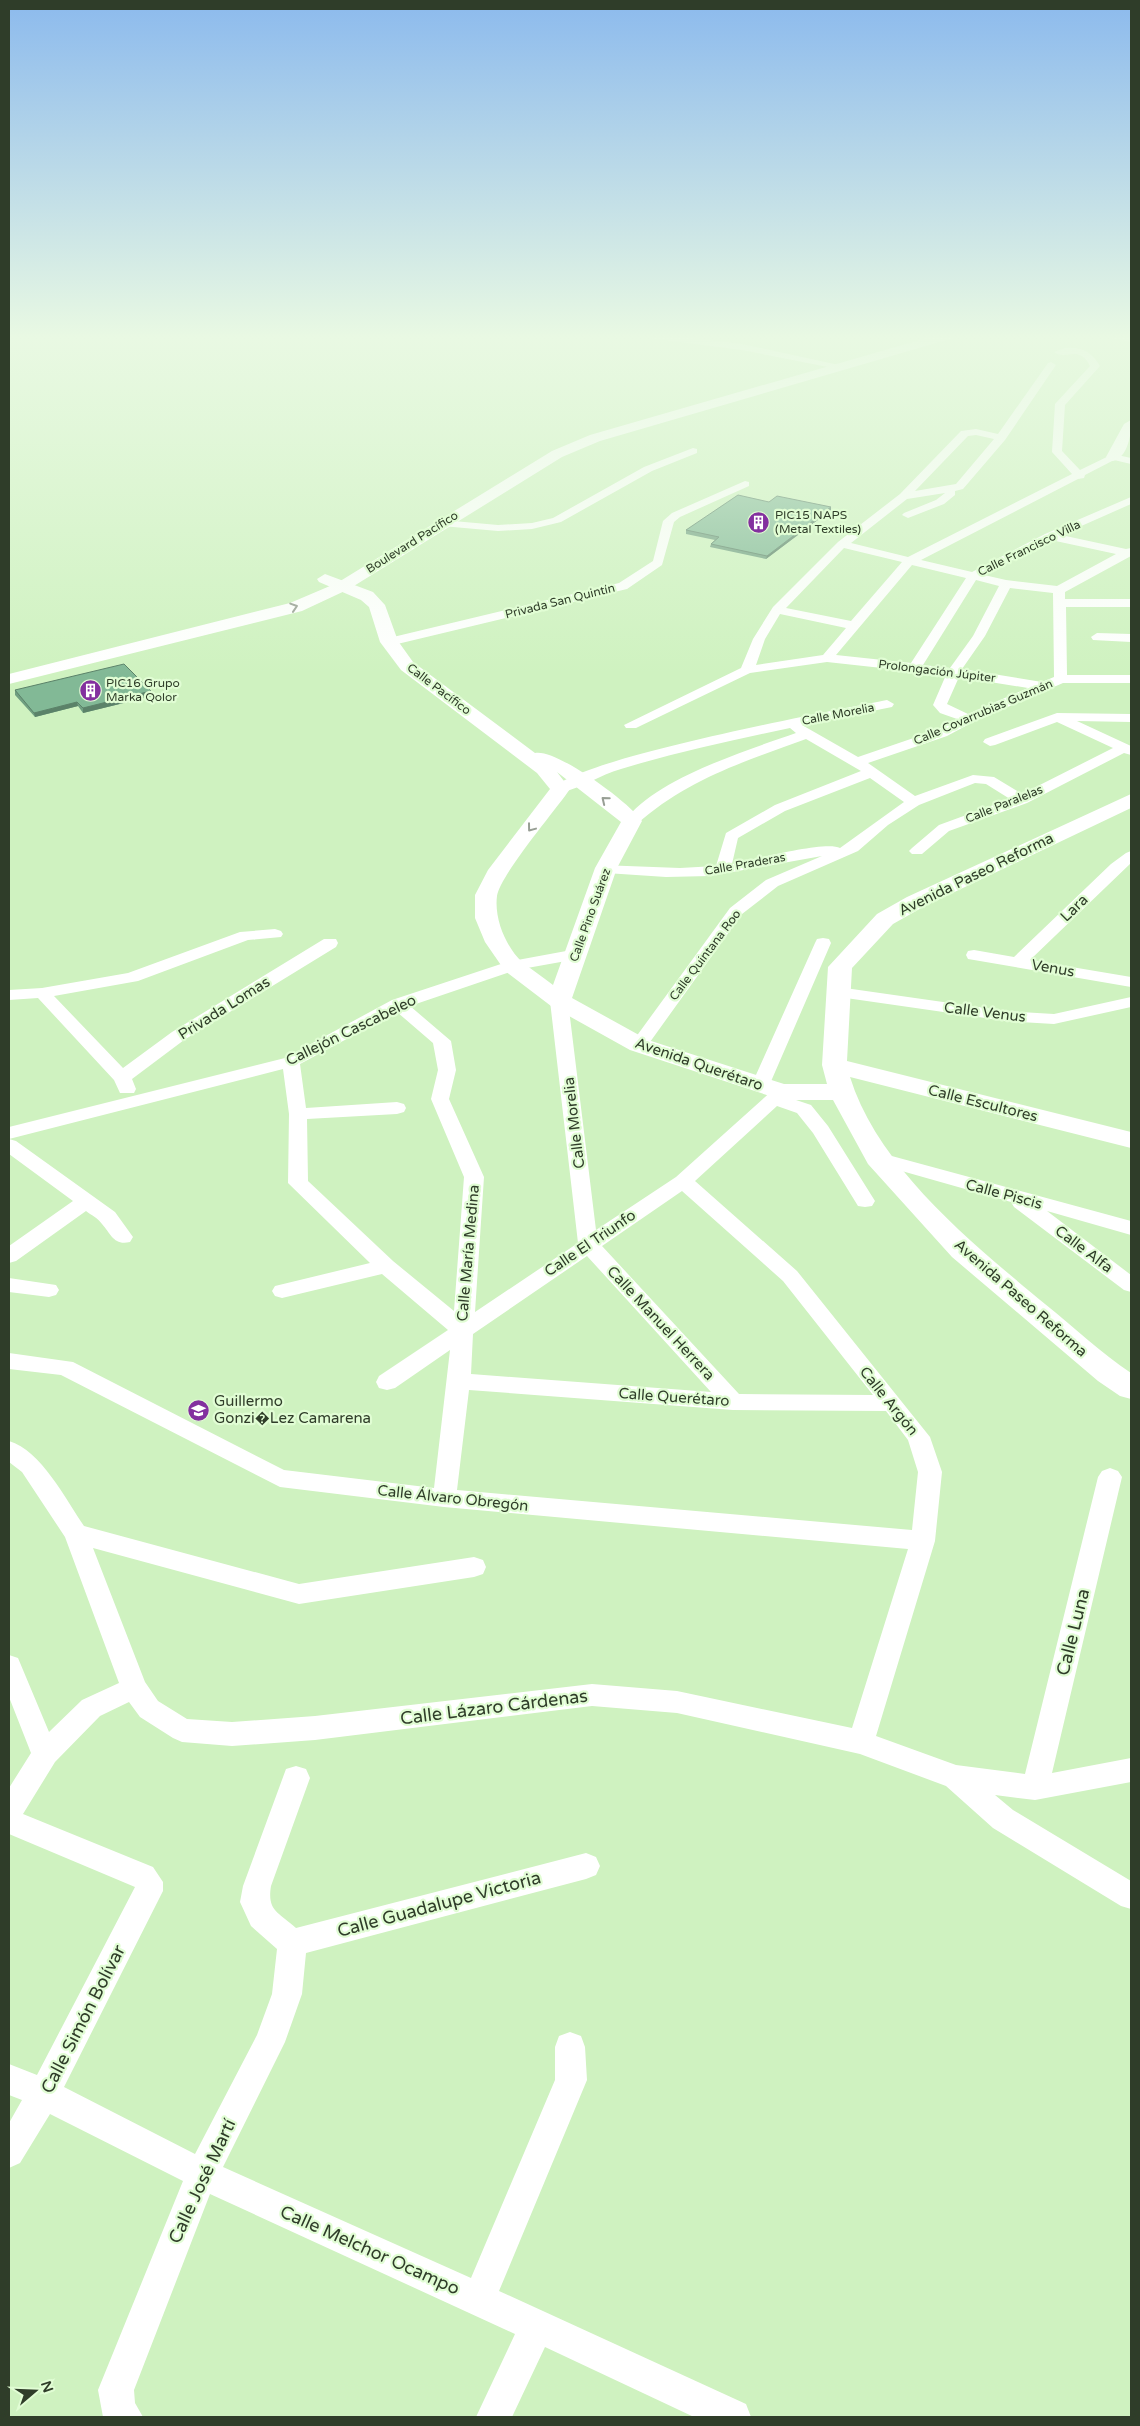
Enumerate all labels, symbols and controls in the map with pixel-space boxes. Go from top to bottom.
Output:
street label: Boulevard Pacífico [363,508,461,576]
place label: PIC15 NAPS (Metal Textiles) [775,508,861,536]
building icon: PIC15 NAPS (Metal Textiles) [747,510,771,534]
street label: Calle Francisco Villa [975,517,1083,579]
street label: Privada San Quintín [504,581,616,621]
one-way arrow [289,603,297,613]
street label: Prolongación Júpiter [878,657,997,685]
street label: Calle Pacífico [404,660,474,718]
place label: PIC16 Grupo Marka Qolor [106,676,180,704]
street label: Calle Covarrubias Guzmán [911,676,1055,748]
building icon: PIC16 Grupo Marka Qolor [78,678,102,702]
street label: Calle Morelia [801,700,875,728]
street label: Calle Paralelas [963,782,1045,826]
one-way arrow [602,797,611,805]
one-way arrow [528,822,537,832]
street label: Avenida Paseo Reforma [896,829,1056,919]
street label: Calle Praderas [704,850,787,878]
street label: Calle Pino Suárez [567,866,613,964]
street label: Lara [1057,891,1091,925]
street label: Calle Quintana Roo [666,907,744,1003]
street label: Venus [1030,955,1076,981]
street label: Privada Lomas [175,973,273,1043]
street label: Callejón Cascabeleo [283,991,419,1069]
street label: Calle Venus [943,998,1027,1026]
street label: Avenida Querétaro [633,1034,765,1094]
street label: Calle Morelia [559,1076,589,1170]
street label: Calle Escultores [926,1081,1040,1125]
street label: Calle Piscis [964,1175,1044,1213]
street label: Calle María Medina [453,1184,483,1322]
street label: Calle El Triunfo [541,1206,639,1280]
street label: Calle Alfa [1052,1222,1116,1276]
street label: Avenida Paseo Reforma [951,1235,1091,1361]
street label: Calle Manuel Herrera [603,1262,719,1384]
street label: Calle Argón [856,1363,922,1439]
street label: Calle Querétaro [618,1384,730,1410]
place label: Guillermo Gonzi�Lez Camarena [214,1392,371,1427]
school or university icon: Guillermo Gonzi�Lez Camarena [186,1398,210,1422]
street label: Calle Álvaro Obregón [377,1481,529,1515]
street label: Calle Luna [1052,1586,1094,1678]
street label: Calle Lázaro Cárdenas [399,1685,589,1729]
street label: Calle Guadalupe Victoria [335,1866,543,1942]
street label: Calle Simón Bolívar [36,1941,130,2097]
street label: Calle José Martí [163,2115,241,2247]
street label: Calle Melchor Ocampo [277,2200,463,2300]
north arrow [10,2366,60,2416]
text: N [37,2379,57,2395]

